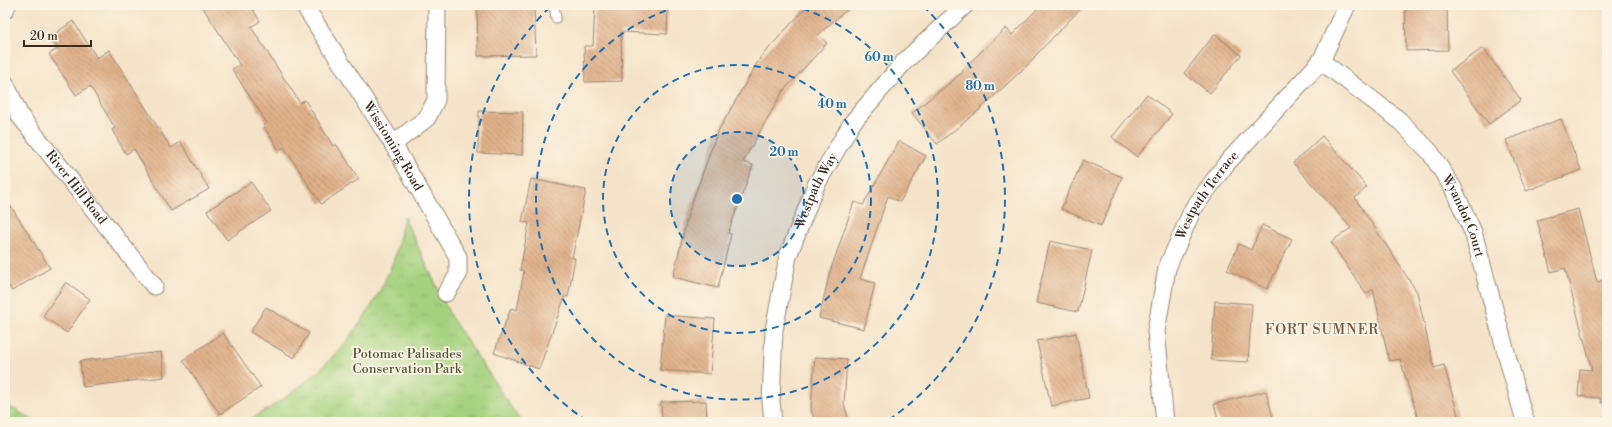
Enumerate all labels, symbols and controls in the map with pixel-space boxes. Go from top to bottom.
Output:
scale bar [24,22,91,48]
text: 20 m [30,29,58,44]
text: 60 m [864,50,894,65]
text: 80 m [965,79,995,94]
text: 40 m [817,97,847,112]
street label: Wissioming Road [359,98,427,194]
text: 20 m [769,145,799,160]
street label: River Hill Road [42,147,111,228]
street label: Westpath Terrace [1172,147,1242,243]
street label: Westpath Way [792,150,841,231]
street label: Wyandot Court [1438,171,1488,259]
centre of rings [730,192,744,206]
district label: FORT SUMNER [1265,321,1379,339]
park label: Potomac Palisades Conservation Park [352,346,463,377]

